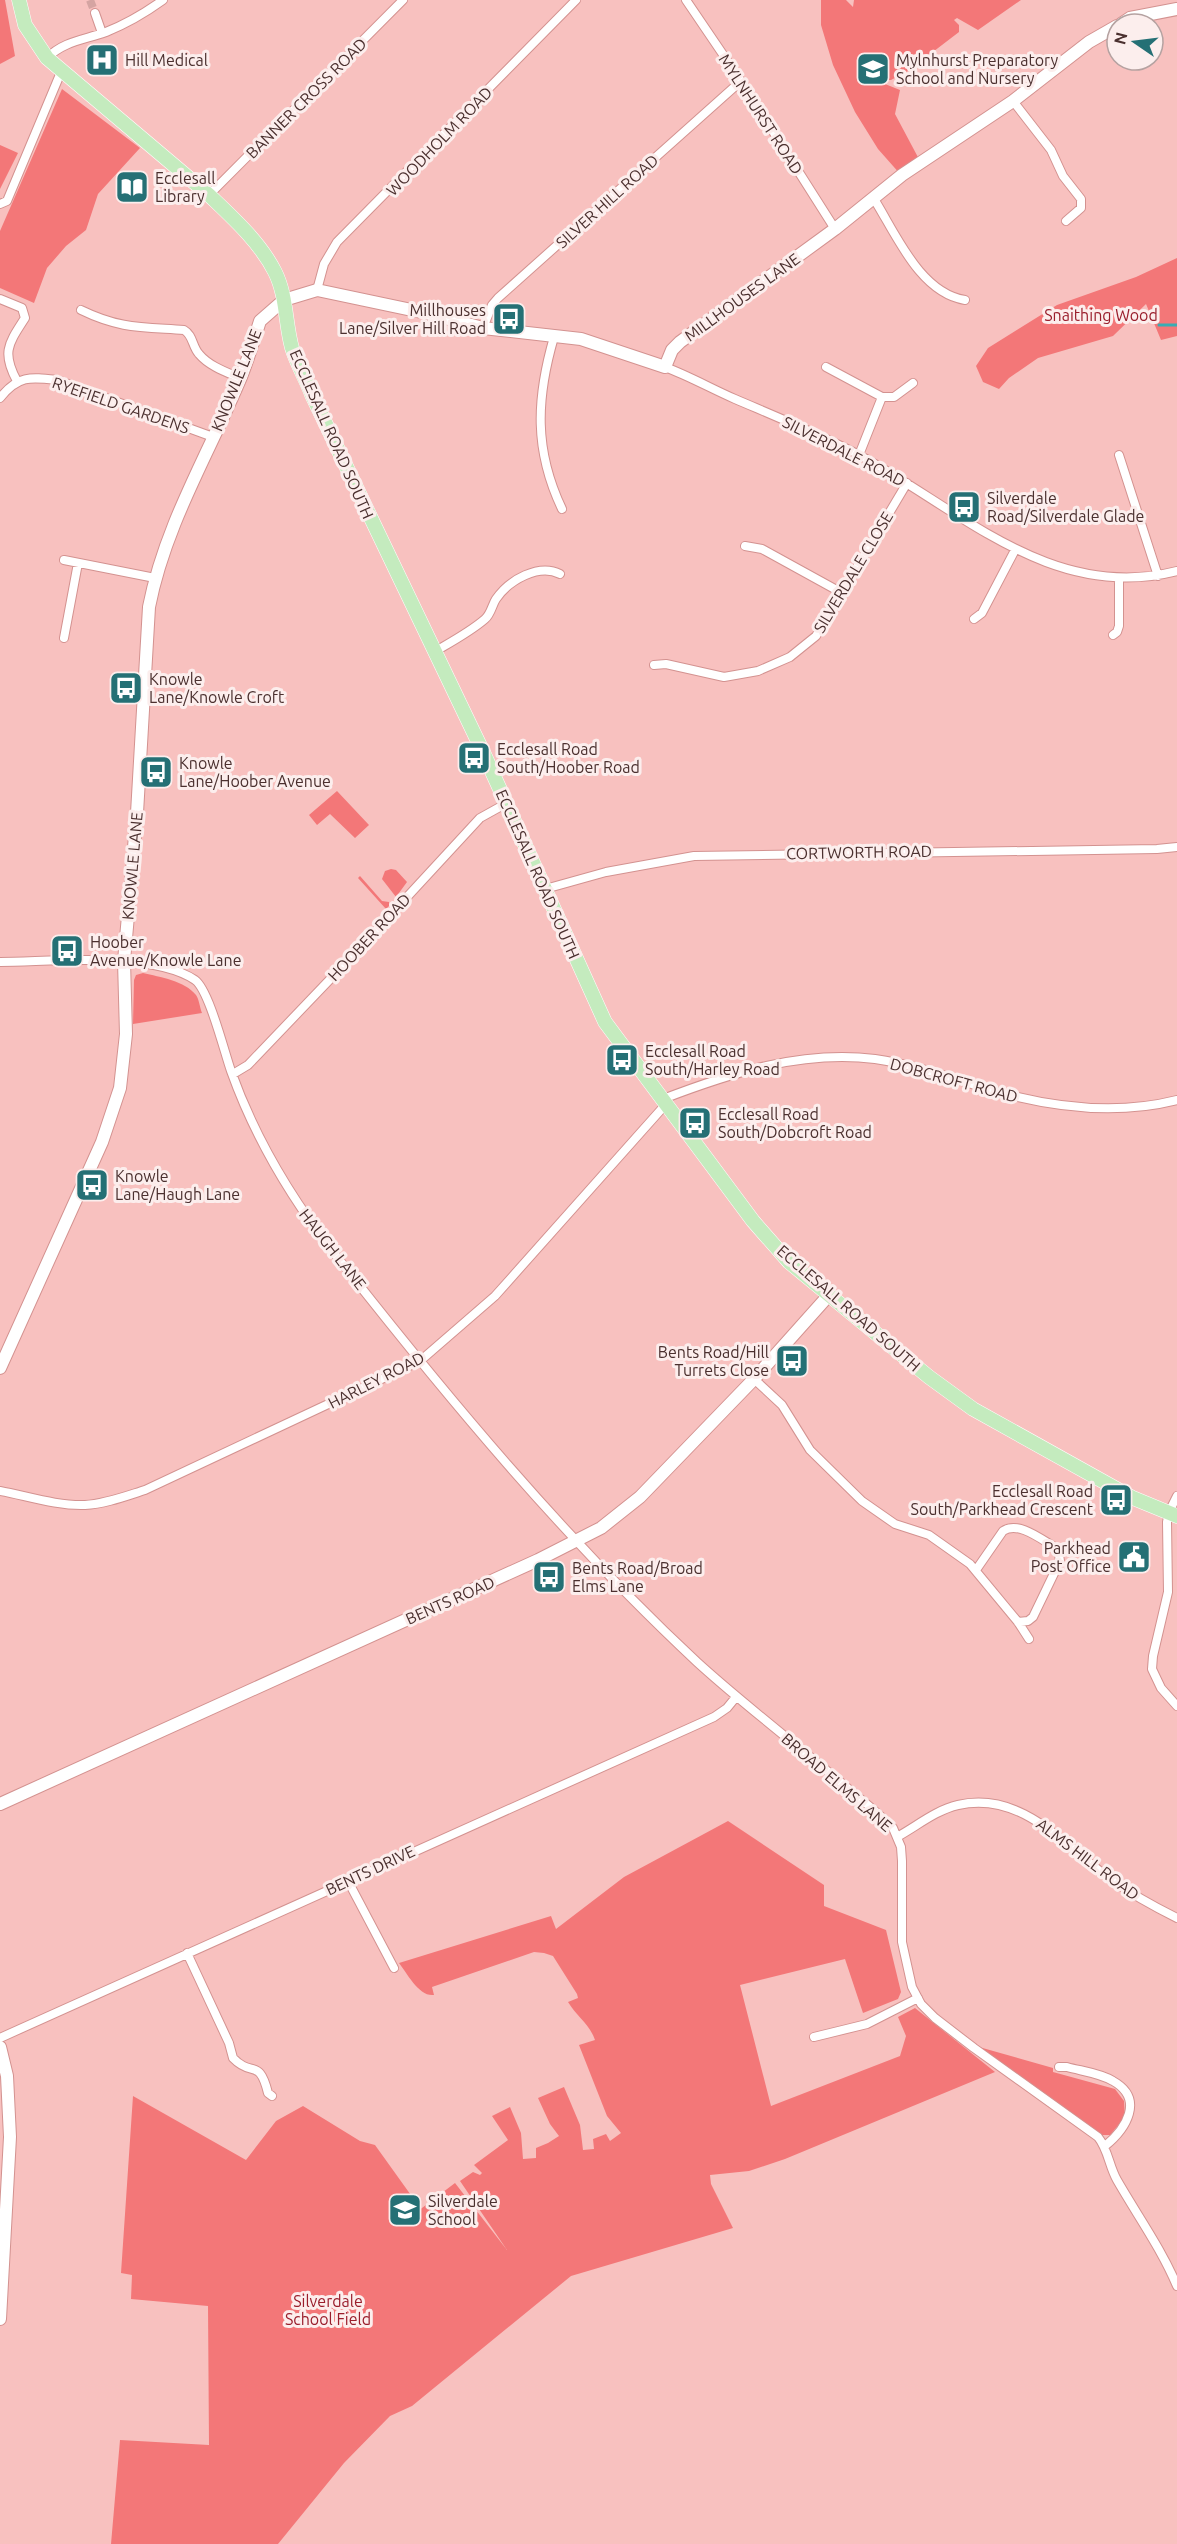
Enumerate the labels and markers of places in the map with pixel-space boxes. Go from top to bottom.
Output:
hospital icon: Hill Medical [84,42,120,78]
place label: Hill Medical [125,51,208,69]
school or university icon: Mylnhurst Preparatory School and Nursery [855,51,891,87]
place label: Mylnhurst Preparatory School and Nursery [896,51,1059,87]
library icon: Ecclesall Library [114,169,150,205]
place label: Ecclesall Library [155,169,215,205]
place label: Millhouses Lane/Silver Hill Road [339,301,486,337]
bus stop icon: Millhouses Lane/Silver Hill Road [491,301,527,337]
bus stop icon: Silverdale Road/Silverdale Glade [946,489,982,525]
place label: Silverdale Road/Silverdale Glade [987,489,1144,525]
bus stop icon: Knowle Lane/Knowle Croft [108,670,144,706]
place label: Knowle Lane/Knowle Croft [149,670,285,706]
bus stop icon: Ecclesall Road South/Hoober Road [456,740,492,776]
place label: Ecclesall Road South/Hoober Road [497,740,640,776]
bus stop icon: Knowle Lane/Hoober Avenue [138,754,174,790]
place label: Knowle Lane/Hoober Avenue [179,754,331,790]
bus stop icon: Hoober Avenue/Knowle Lane [49,933,85,969]
place label: Hoober Avenue/Knowle Lane [90,933,241,969]
bus stop icon: Ecclesall Road South/Harley Road [604,1042,640,1078]
place label: Ecclesall Road South/Harley Road [645,1042,780,1078]
bus stop icon: Ecclesall Road South/Dobcroft Road [677,1105,713,1141]
place label: Ecclesall Road South/Dobcroft Road [718,1105,872,1141]
bus stop icon: Knowle Lane/Haugh Lane [74,1167,110,1203]
place label: Knowle Lane/Haugh Lane [115,1167,240,1203]
place label: Bents Road/Hill Turrets Close [658,1343,769,1379]
bus stop icon: Bents Road/Hill Turrets Close [774,1343,810,1379]
place label: Ecclesall Road South/Parkhead Crescent [911,1482,1094,1518]
bus stop icon: Ecclesall Road South/Parkhead Crescent [1098,1482,1134,1518]
place label: Parkhead Post Office [1031,1539,1111,1575]
public building icon: Parkhead Post Office [1116,1539,1152,1575]
bus stop icon: Bents Road/Broad Elms Lane [531,1559,567,1595]
place label: Bents Road/Broad Elms Lane [572,1559,703,1595]
school or university icon: Silverdale School [387,2192,423,2228]
place label: Silverdale School [428,2192,498,2228]

